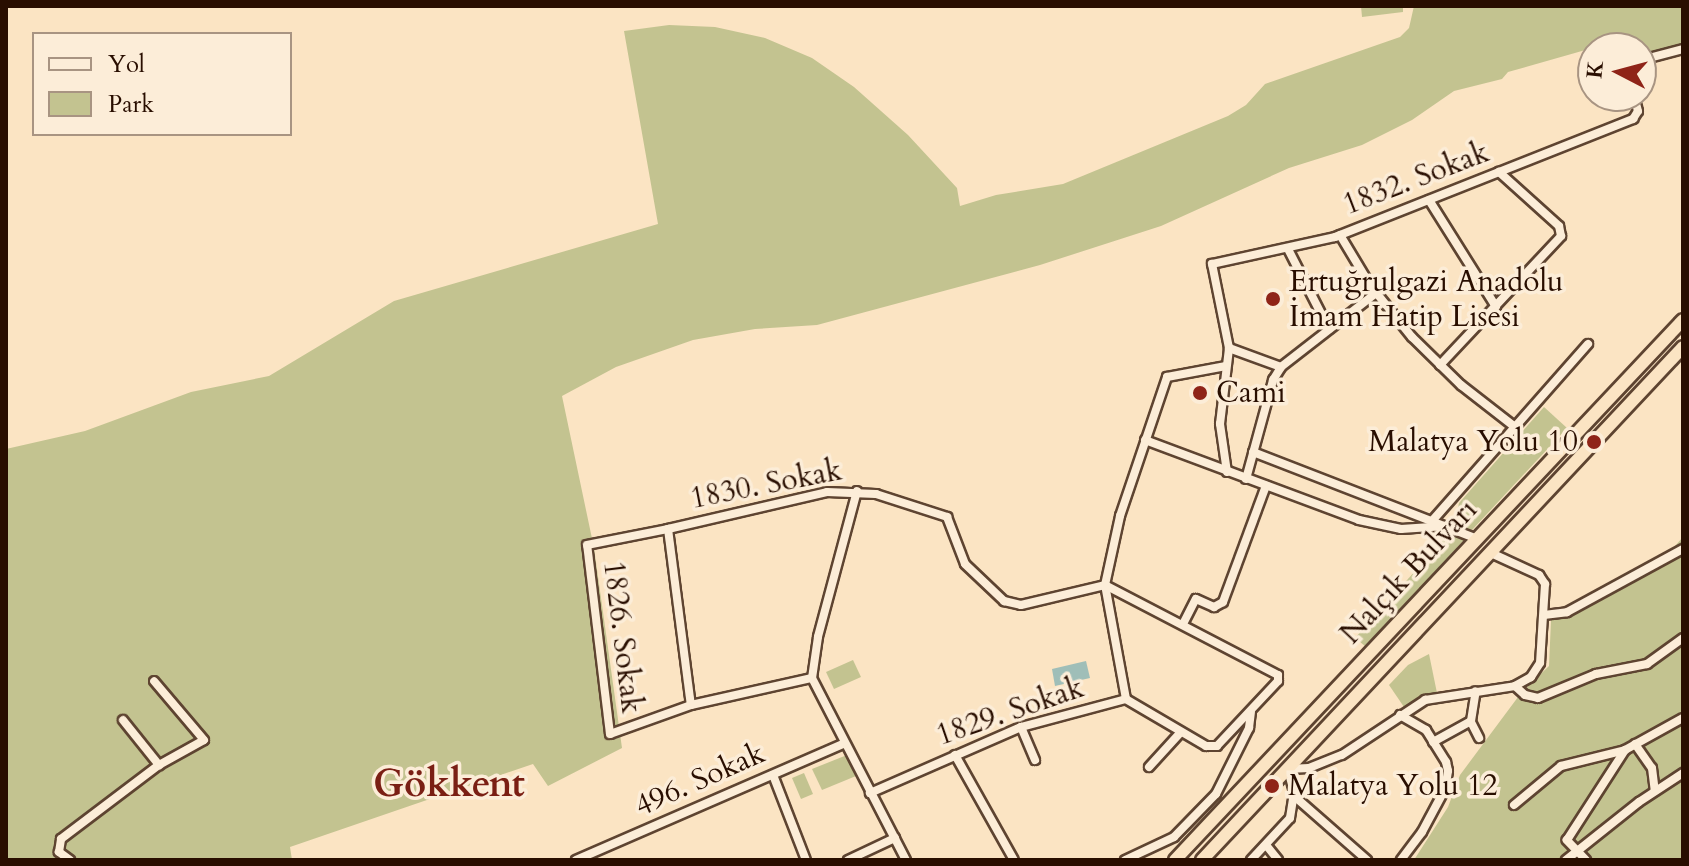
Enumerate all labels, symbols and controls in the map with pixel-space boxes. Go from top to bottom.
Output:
legend [32,32,292,136]
north arrow [1577,32,1657,112]
text: Yol [108,48,145,81]
text: K [1579,59,1611,80]
text: Park [108,88,154,121]
street label: 1832. Sokak [1338,135,1494,223]
place label: Ertuğrulgazi Anadolu İmam Hatip Lisesi [1289,264,1564,334]
marker: Ertuğrulgazi Anadolu İmam Hatip Lisesi [1264,290,1282,308]
place label: Cami [1216,375,1286,411]
marker: Cami [1191,384,1209,402]
place label: Malatya Yolu 10 [1368,424,1578,460]
marker: Malatya Yolu 10 [1585,433,1603,451]
street label: 1830. Sokak [687,453,845,517]
street label: Nalçık Bulvarı [1333,492,1485,652]
street label: 1826. Sokak [595,559,649,715]
street label: 1829. Sokak [932,670,1088,754]
street label: 496. Sokak [630,735,770,825]
district label: Gökkent [373,762,525,808]
place label: Malatya Yolu 12 [1288,768,1498,804]
marker: Malatya Yolu 12 [1263,777,1281,795]

